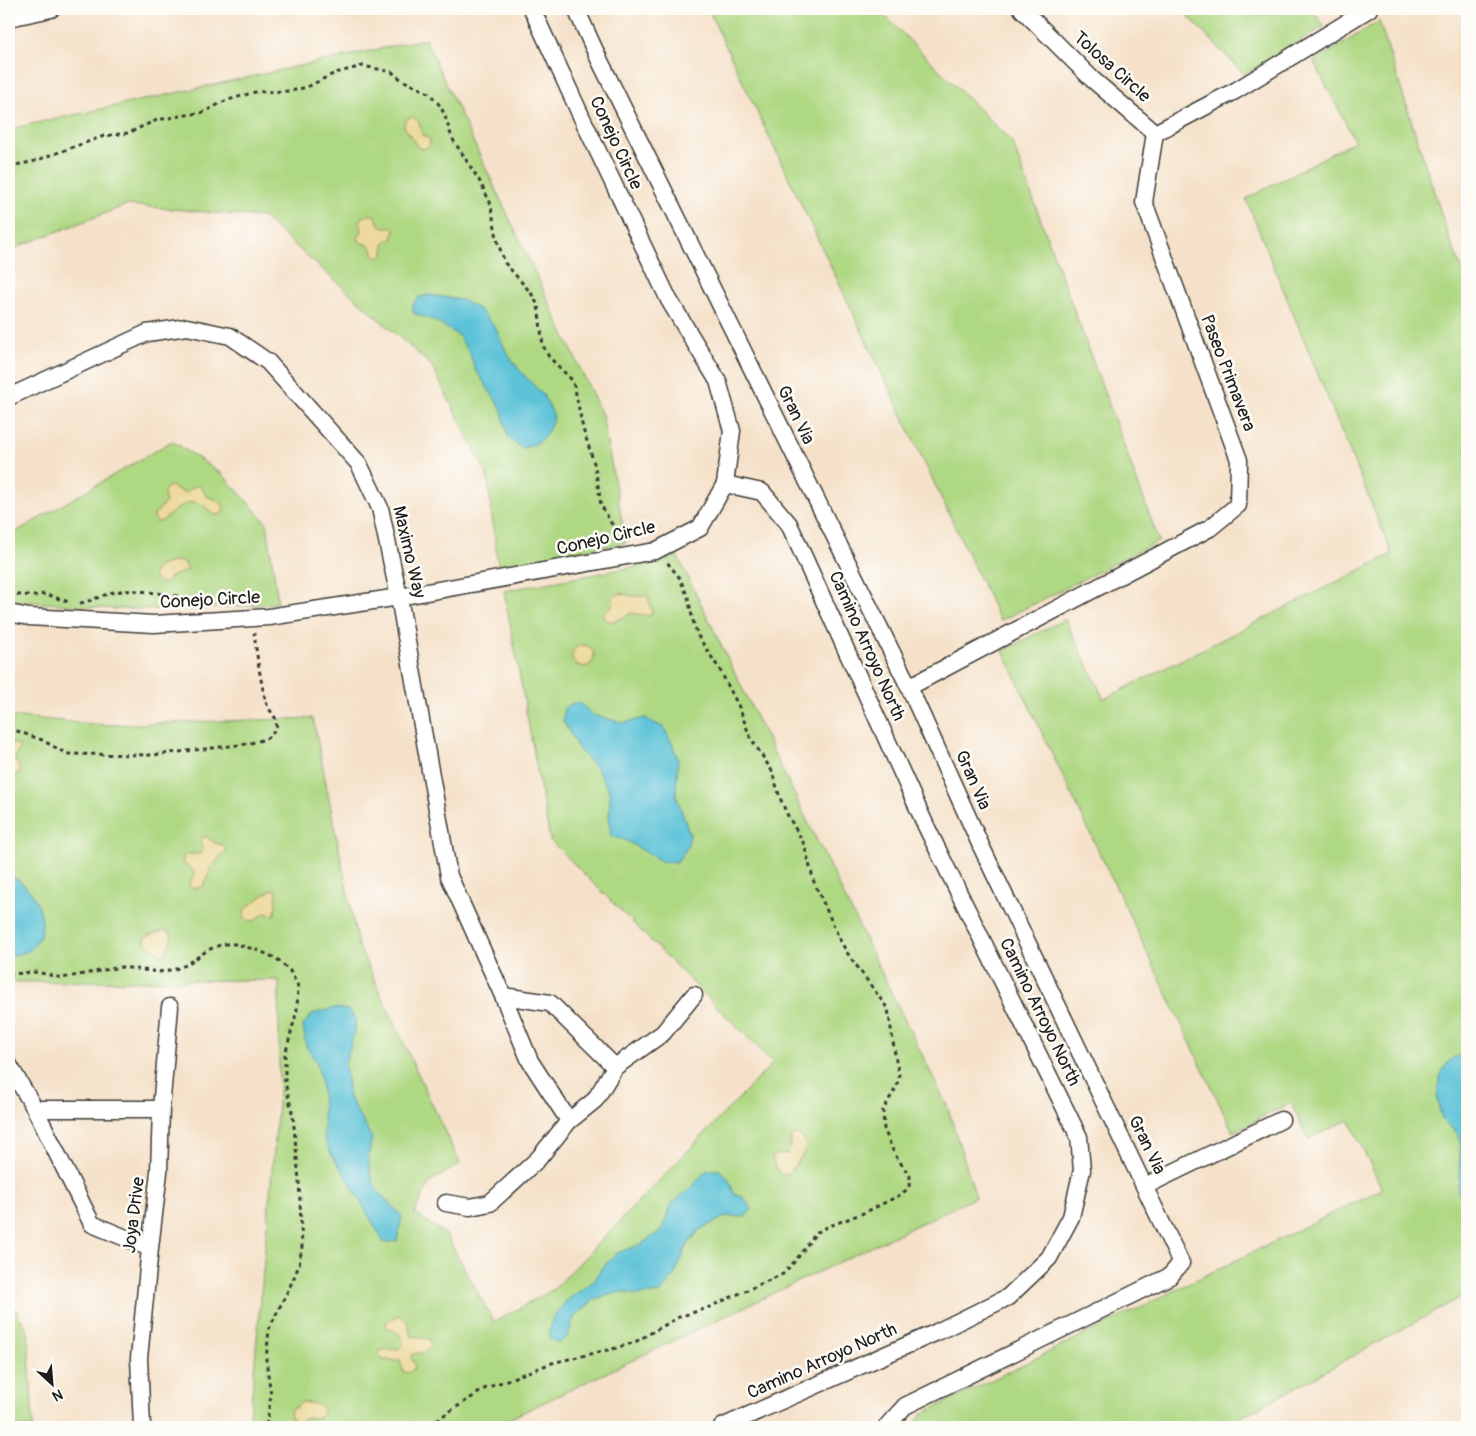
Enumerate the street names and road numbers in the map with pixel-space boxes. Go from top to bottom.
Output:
street label: Tolosa Circle [1069,26,1156,108]
street label: Conejo Circle [584,93,648,193]
street label: Paseo Primavera [1195,311,1261,435]
street label: Gran Via [772,382,820,448]
street label: Maximo Way [387,504,431,601]
street label: Conejo Circle [554,515,658,560]
street label: Camino Arroyo North [824,567,910,725]
street label: Conejo Circle [159,586,261,614]
street label: Gran Via [950,747,996,813]
street label: Camino Arroyo North [994,934,1086,1090]
street label: Gran Via [1123,1112,1171,1178]
street label: Joya Drive [118,1175,150,1254]
street label: Camino Arroyo North [743,1318,901,1404]

